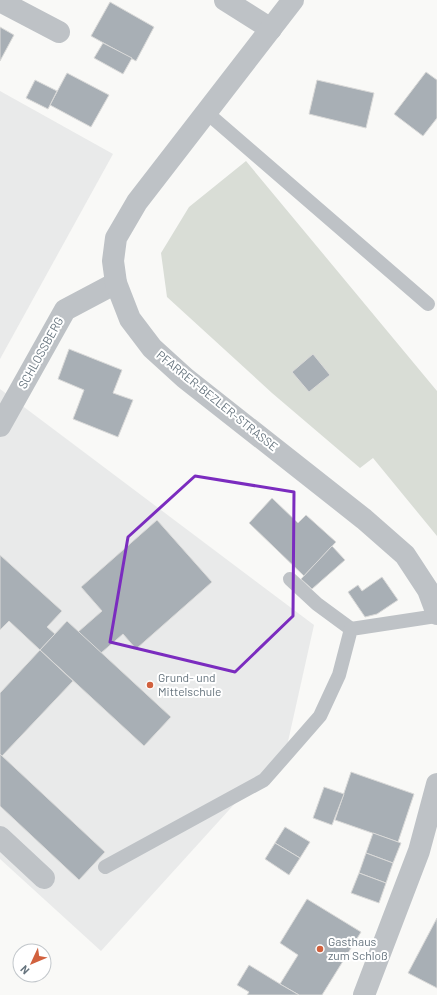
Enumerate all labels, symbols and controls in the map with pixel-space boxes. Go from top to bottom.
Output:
street label: SCHLOSSBERG [15,314,66,391]
street label: PFARRER-BEZLER-STRASSE [154,347,281,453]
place label: Grund- und Mittelschule [158,670,221,698]
marker: Grund- und Mittelschule [145,680,155,690]
place label: Gasthaus zum Schloß [328,934,388,962]
north arrow [12,943,52,983]
marker: Gasthaus zum Schloß [315,944,325,954]
text: N [17,963,32,977]

